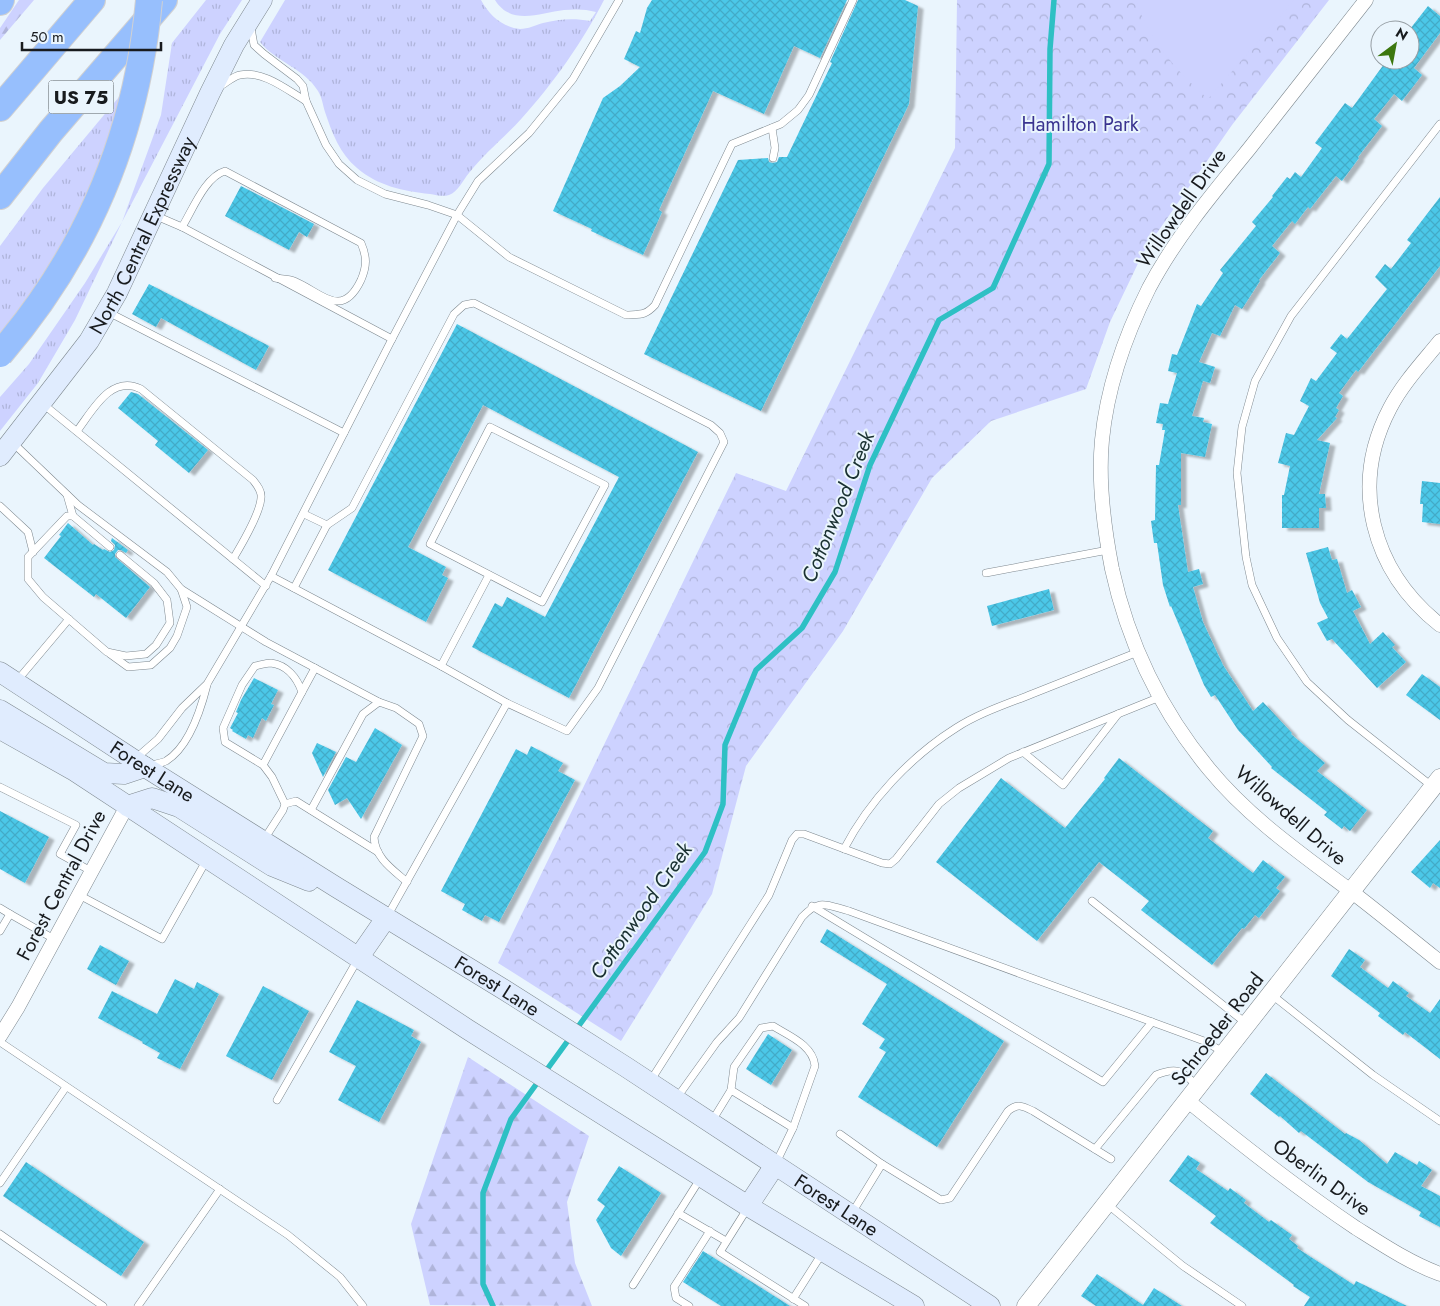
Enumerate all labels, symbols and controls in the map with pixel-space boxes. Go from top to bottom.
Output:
scale bar [22,20,161,52]
north arrow [1370,20,1420,70]
text: N [1392,23,1412,45]
text: 50 m [30,26,64,48]
road number: US 75 [48,80,114,114]
park label: Hamilton Park [1021,110,1139,139]
street label: North Central Expressway [82,132,203,340]
street label: Willowdell Drive [1129,143,1233,274]
water label: Cottonwood Creek [794,426,882,587]
street label: Forest Lane [104,734,200,810]
street label: Willowdell Drive [1228,759,1353,872]
street label: Forest Central Drive [9,805,113,966]
water label: Cottonwood Creek [583,836,700,986]
street label: Forest Lane [449,949,545,1024]
street label: Schroeder Road [1164,967,1271,1092]
street label: Oberlin Drive [1267,1132,1377,1223]
street label: Forest Lane [788,1167,884,1244]

